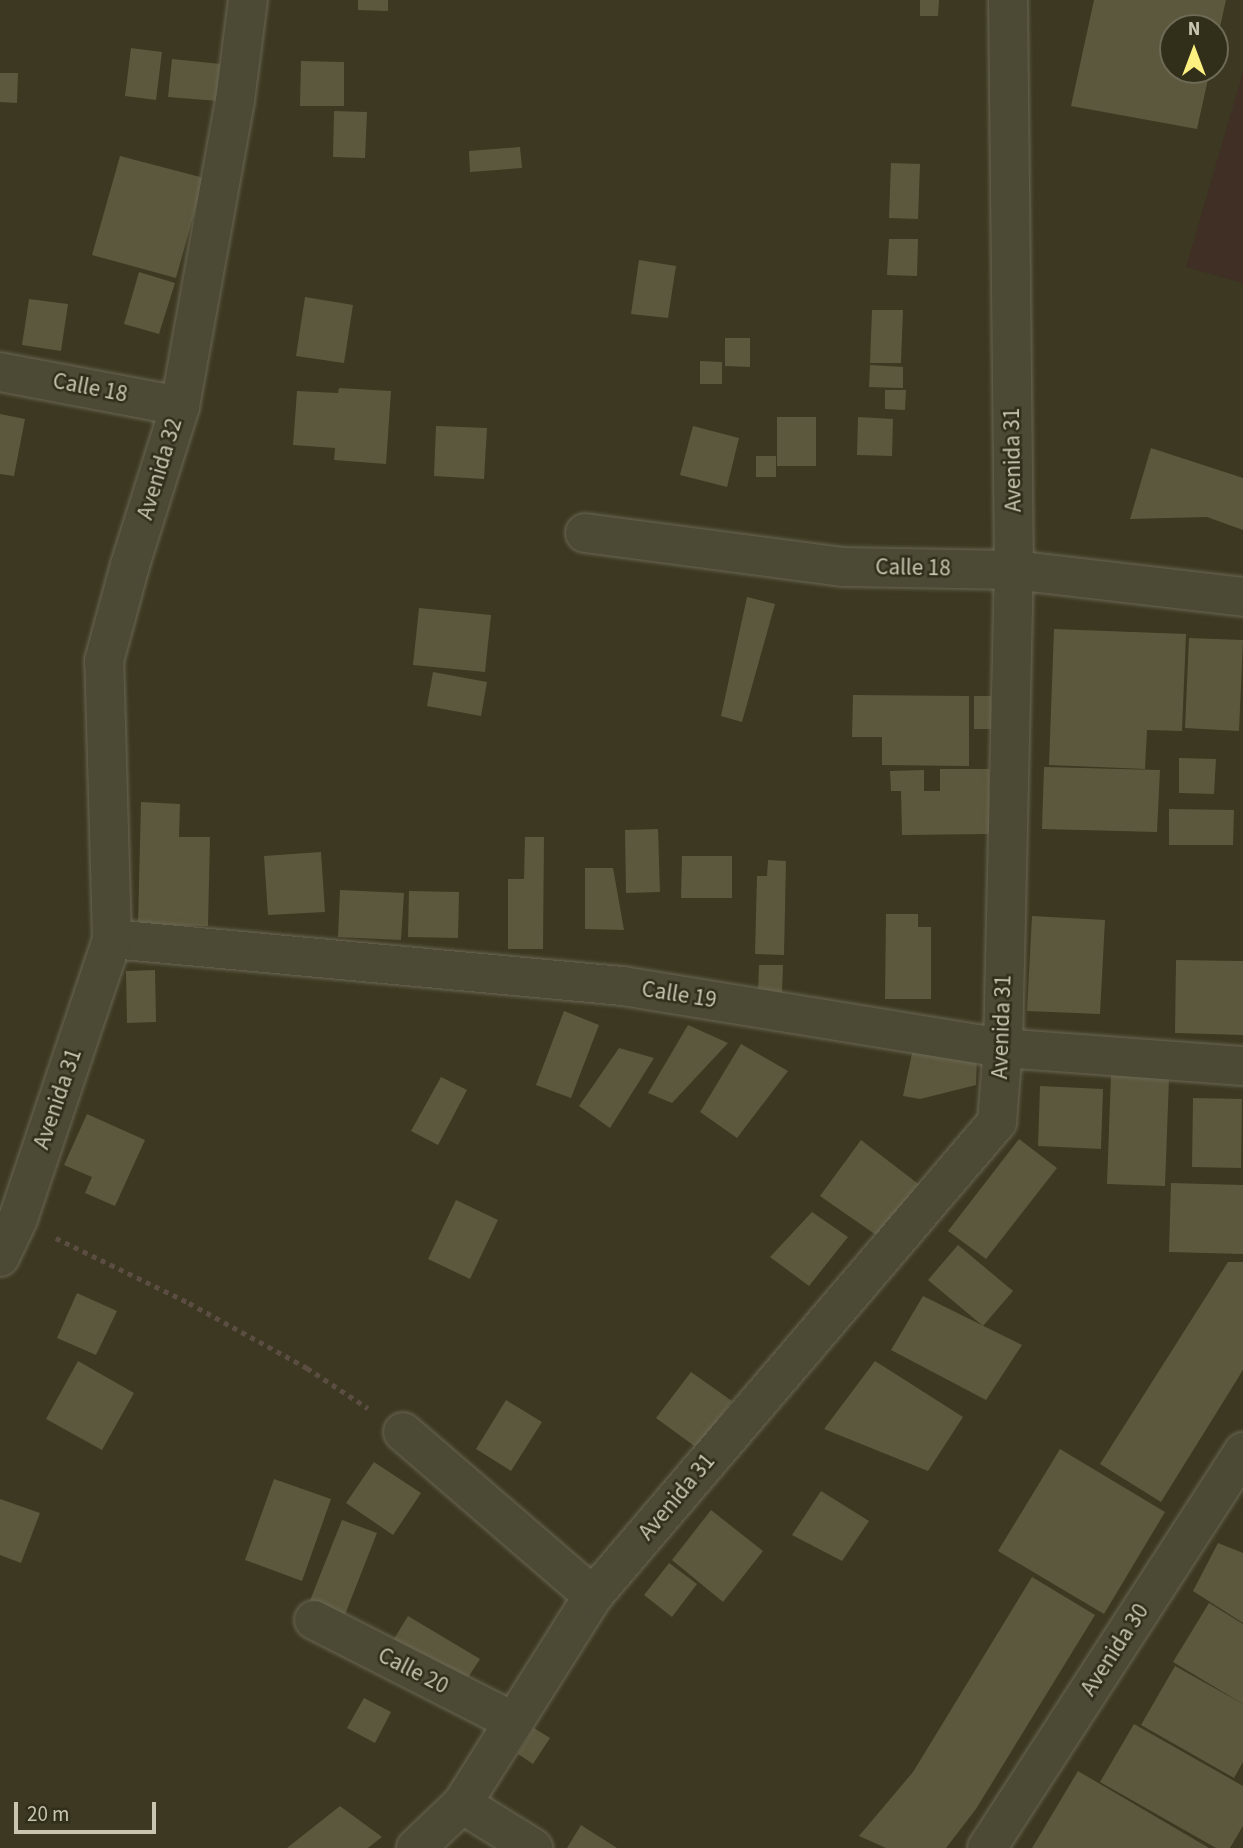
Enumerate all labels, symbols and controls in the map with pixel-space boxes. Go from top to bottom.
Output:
north arrow [1159,14,1229,84]
text: N [1188,16,1200,43]
street label: Calle 18 [50,367,130,409]
street label: Avenida 31 [998,408,1028,512]
street label: Avenida 32 [132,415,188,523]
street label: Calle 18 [875,554,951,582]
street label: Avenida 31 [986,974,1018,1080]
street label: Calle 19 [640,975,718,1015]
street label: Avenida 31 [28,1045,88,1153]
street label: Avenida 31 [633,1448,721,1546]
street label: Avenida 30 [1075,1599,1155,1701]
street label: Calle 20 [373,1642,453,1700]
scale bar [18,1788,159,1832]
text: 20 m [27,1799,69,1829]

